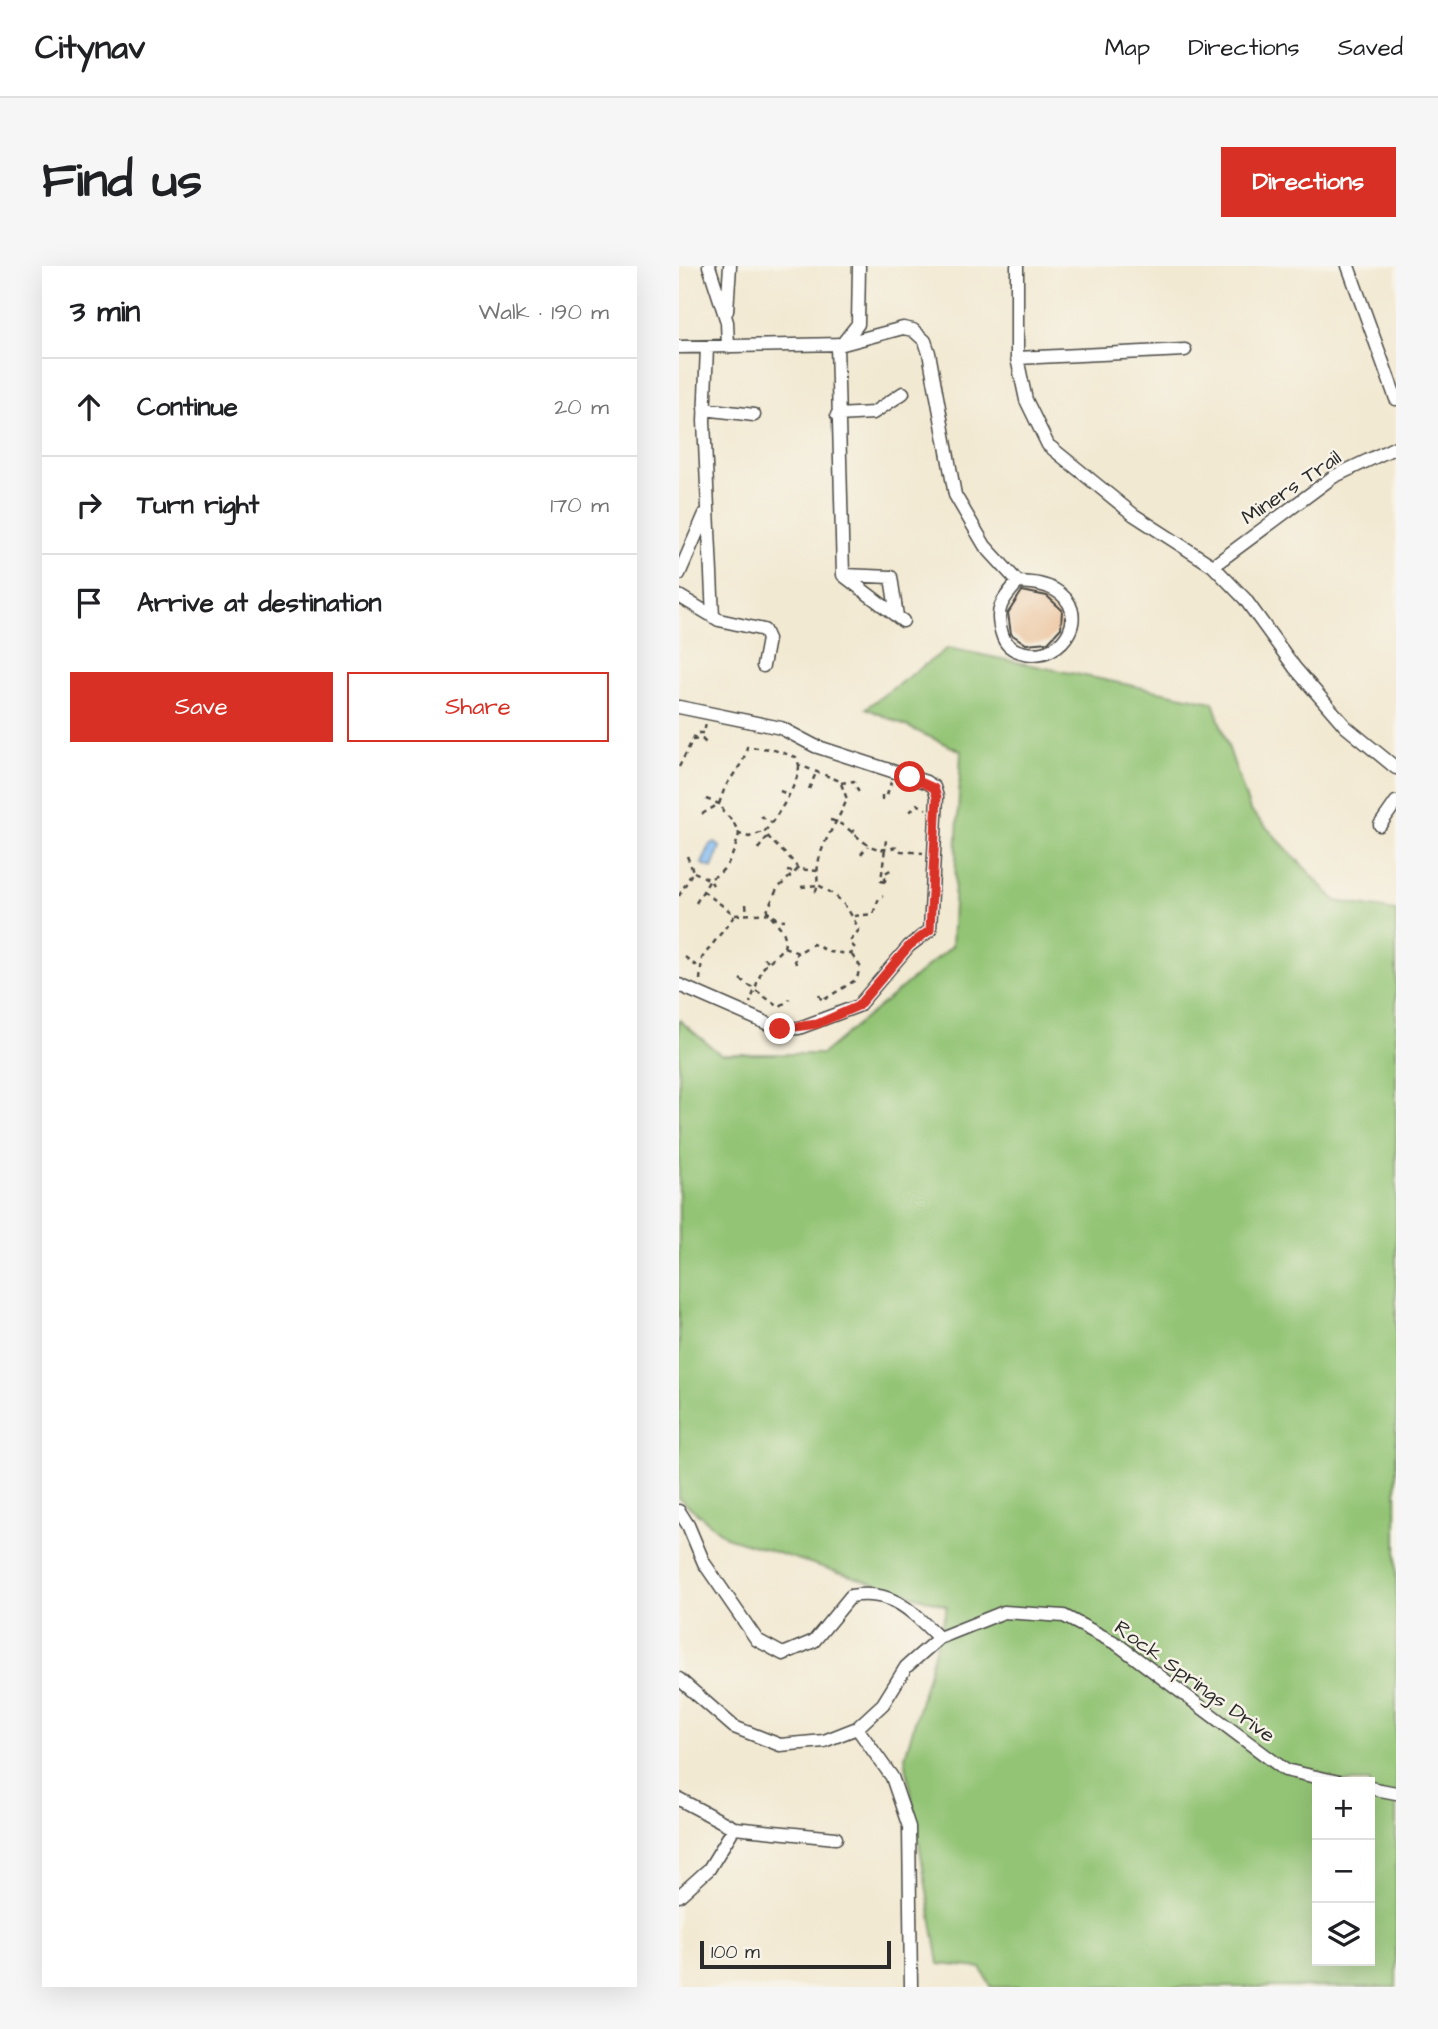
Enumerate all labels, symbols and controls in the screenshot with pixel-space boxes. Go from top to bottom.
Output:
text: Citynav [35,25,145,71]
text: Map [1105,31,1150,65]
text: Directions [1188,31,1300,65]
text: Saved [1338,31,1403,65]
button: Directions [1221,147,1396,217]
text: Find us [42,148,202,216]
text: 3 min [70,291,140,333]
text: Walk · 190 m [479,296,609,328]
icon: ahead [70,388,108,426]
text: Continue [137,389,238,425]
text: 20 m [554,391,609,423]
street label: Miners Trail [1236,443,1347,532]
icon: right [70,486,108,524]
text: Turn right [137,487,259,523]
text: 170 m [550,489,609,521]
icon: arrive [70,584,108,622]
text: Arrive at destination [137,585,382,621]
button: Save [70,672,333,742]
button: Share [347,672,609,742]
route start [894,761,925,792]
route end [764,1013,795,1044]
street label: Rock Springs Drive [1107,1613,1281,1751]
map controls [1312,1777,1375,1966]
button: + [1312,1777,1375,1840]
button: − [1312,1840,1375,1903]
button: layers [1312,1903,1375,1966]
scale bar [700,1938,891,1970]
text: 100 m [711,1939,760,1966]

